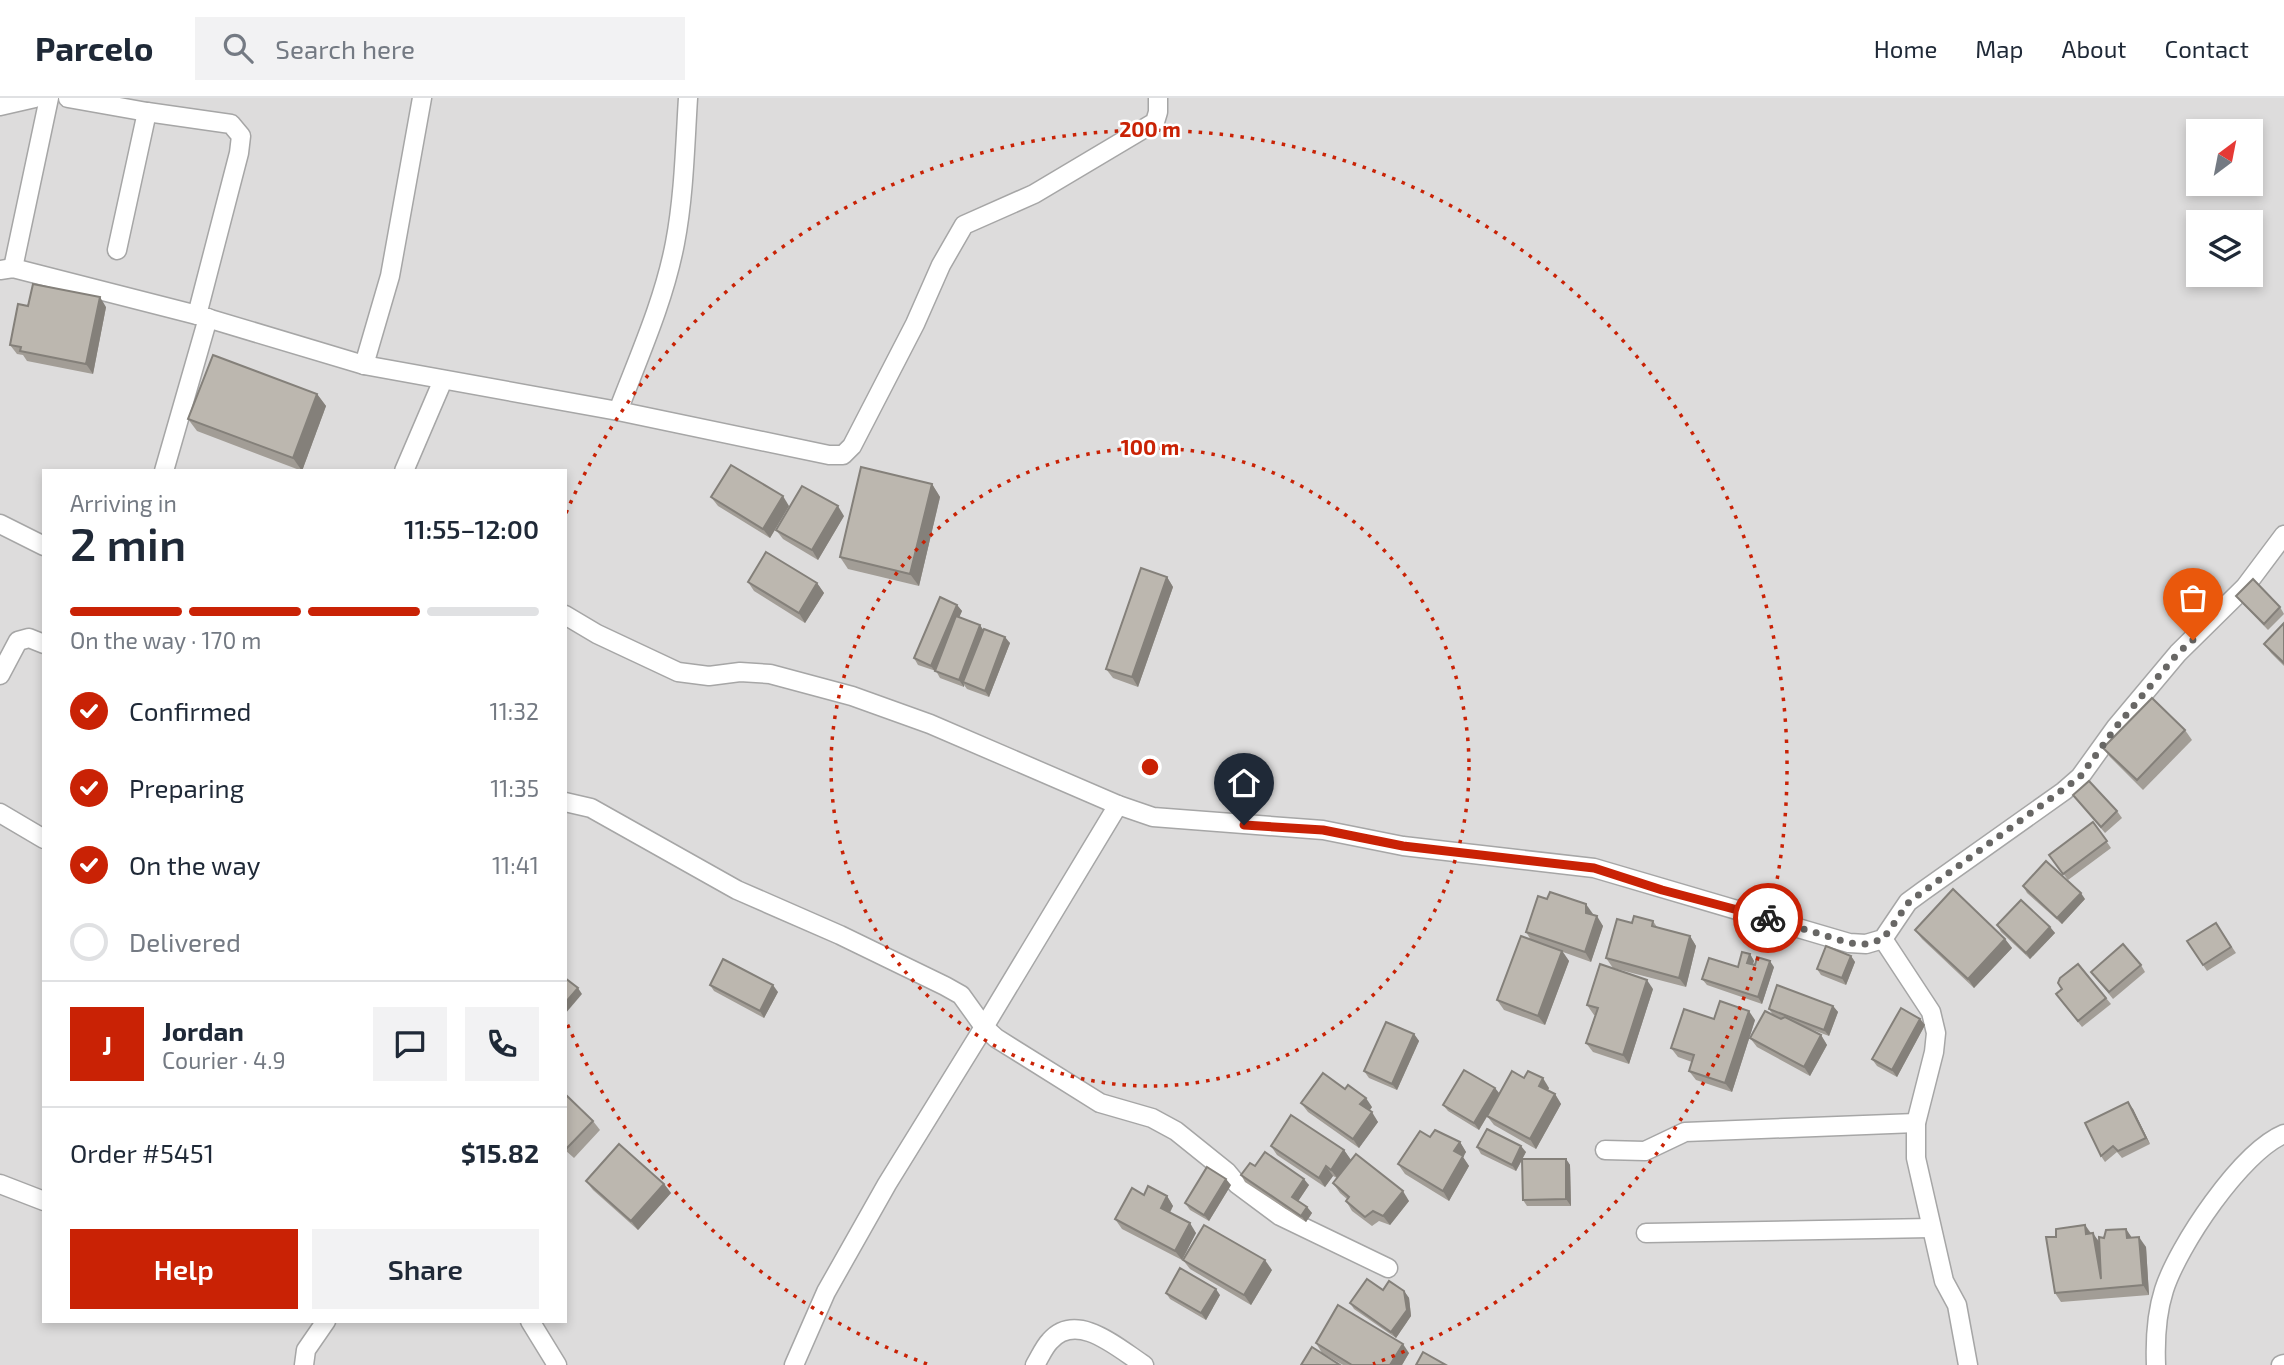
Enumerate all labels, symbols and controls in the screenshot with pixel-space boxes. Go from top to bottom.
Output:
search box [195,17,685,80]
text: Parcelo [35,28,153,68]
icon: search [219,29,257,67]
text: Search here [275,33,415,64]
text: Home [1874,34,1937,63]
text: Map [1975,34,2023,63]
text: About [2061,34,2127,63]
text: Contact [2165,34,2249,63]
text: 200 m [1119,116,1181,141]
north arrow [2186,119,2263,196]
map controls [2186,119,2263,287]
button: layers [2186,210,2263,287]
text: 100 m [1121,434,1179,459]
text: Arriving in [70,489,177,517]
text: 11:55–12:00 [404,513,539,544]
text: 2 min [70,515,186,570]
pin [2163,568,2223,640]
icon: bag [2174,579,2212,617]
text: On the way · 170 m [70,626,262,654]
icon: check [70,692,108,730]
text: Confirmed [129,695,252,726]
text: 11:32 [490,697,539,725]
pin [1214,753,1274,825]
centre of rings [1138,755,1162,779]
icon: home [1225,764,1263,802]
icon: check [70,769,108,807]
text: Preparing [129,772,244,803]
text: 11:35 [490,774,539,802]
icon: check [70,846,108,884]
text: On the way [129,849,260,880]
text: 11:41 [492,851,539,879]
courier [1733,883,1803,953]
icon: bike [1749,899,1787,937]
text: Delivered [129,926,241,957]
button: chat [373,1007,447,1081]
button: phone [465,1007,539,1081]
text: Jordan [162,1015,244,1046]
text: J [102,1029,112,1060]
text: Courier · 4.9 [162,1046,286,1074]
text: Order #5451 [70,1137,214,1168]
text: $15.82 [461,1137,539,1168]
button: Help [70,1229,298,1309]
button: Share [312,1229,539,1309]

